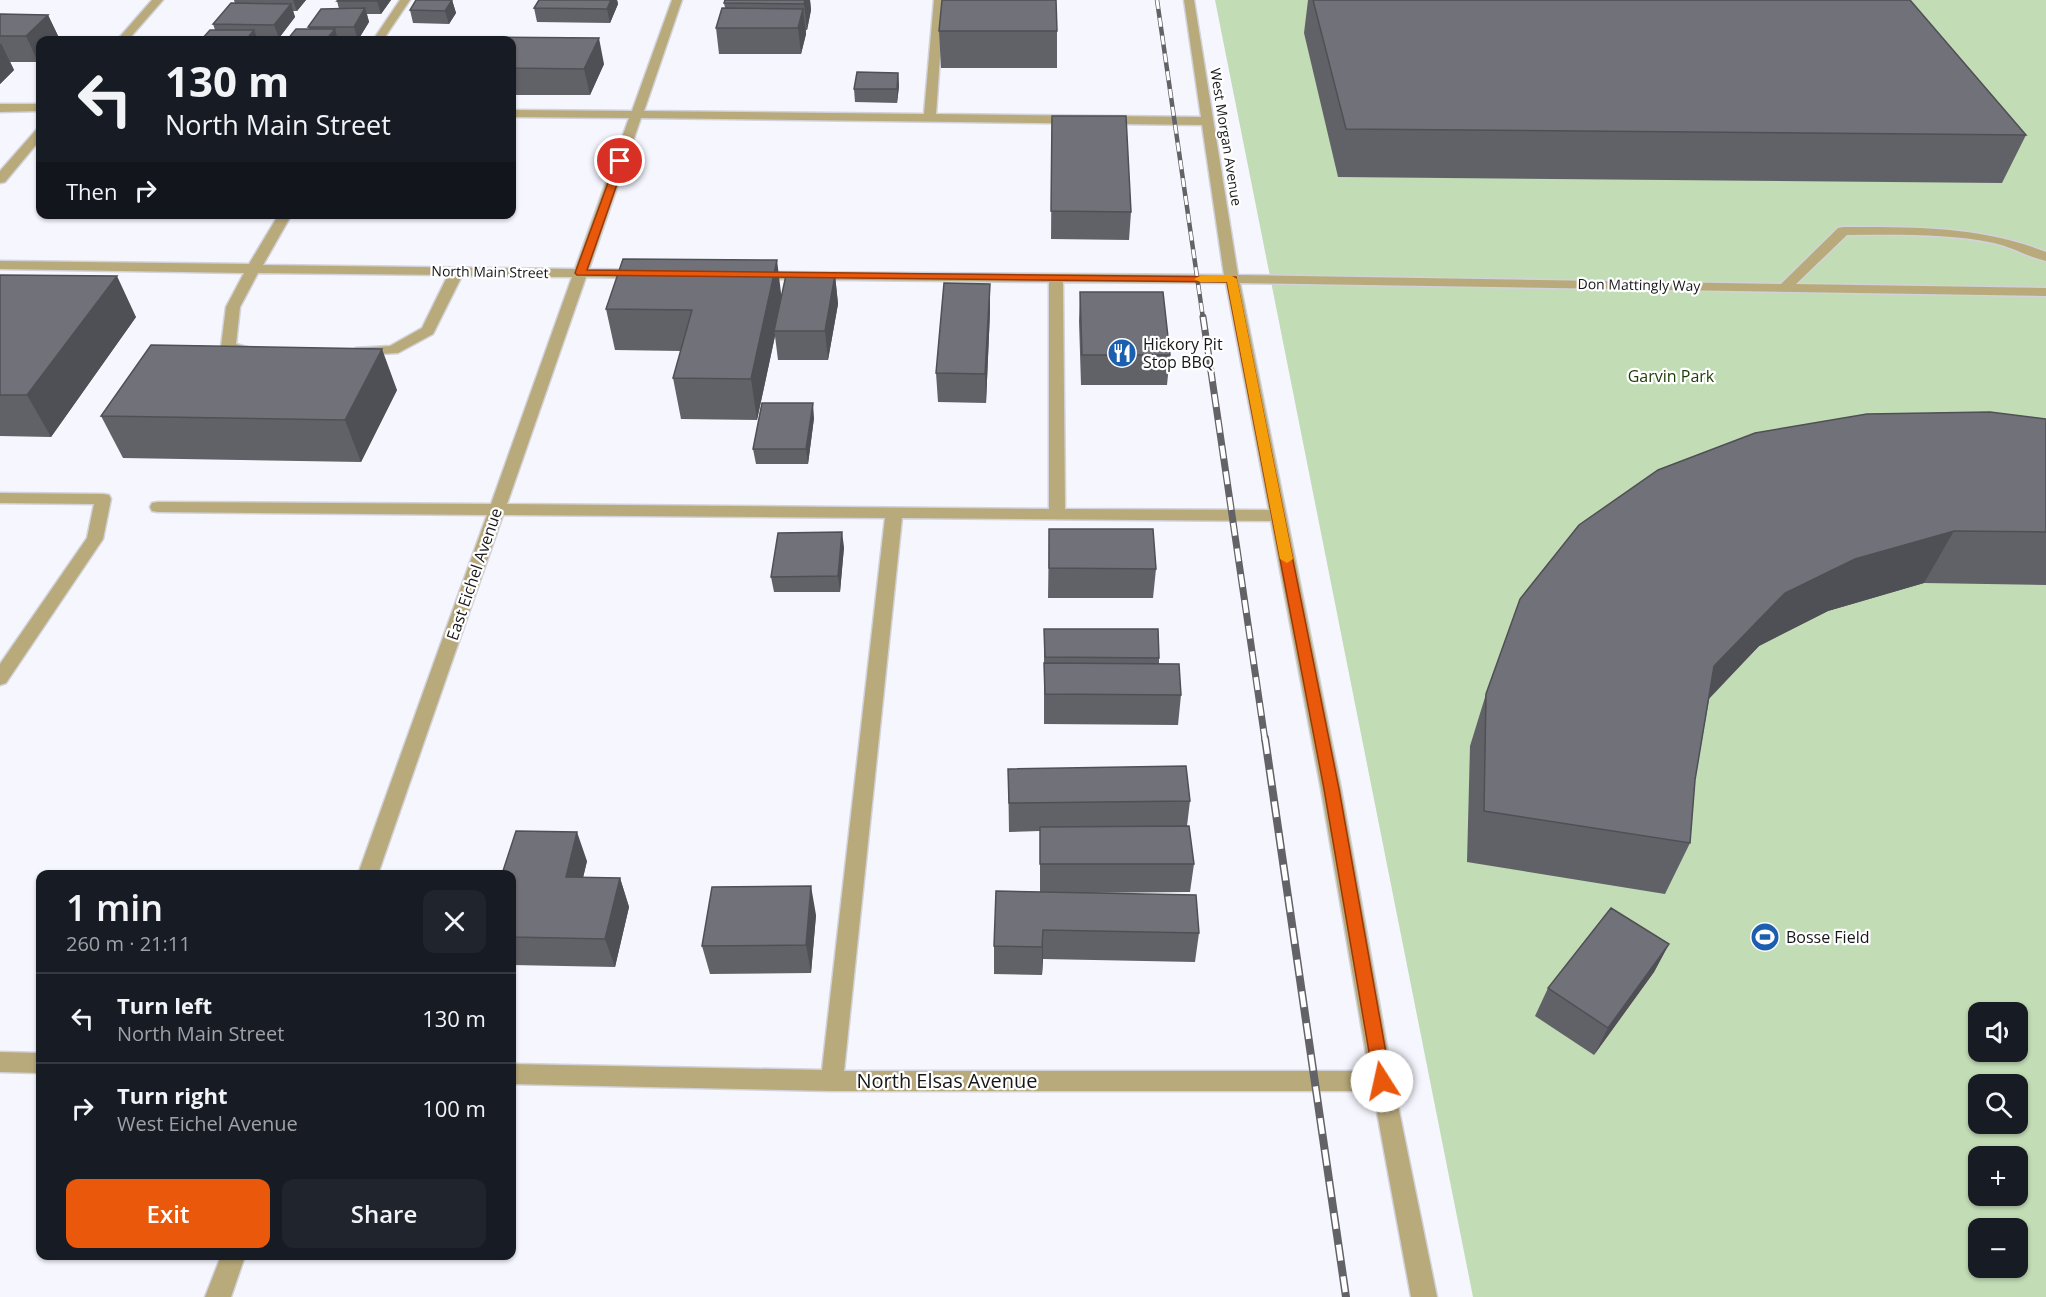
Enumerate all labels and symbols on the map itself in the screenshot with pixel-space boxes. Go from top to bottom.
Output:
street label: West Morgan Avenue [1206,67,1247,207]
pin [594,135,645,186]
street label: North Main Street [431,261,549,282]
street label: Don Mattingly Way [1577,274,1702,295]
place label: Hickory Pit Stop BBQ [1143,333,1223,373]
restaurant icon: Hickory Pit Stop BBQ [1106,337,1138,369]
park label: Garvin Park [1628,365,1715,387]
street label: East Eichel Avenue [441,505,507,643]
sports icon: Bosse Field [1749,921,1781,953]
place label: Bosse Field [1786,926,1869,948]
position arrow [1350,1049,1414,1113]
street label: North Elsas Avenue [856,1067,1038,1094]

